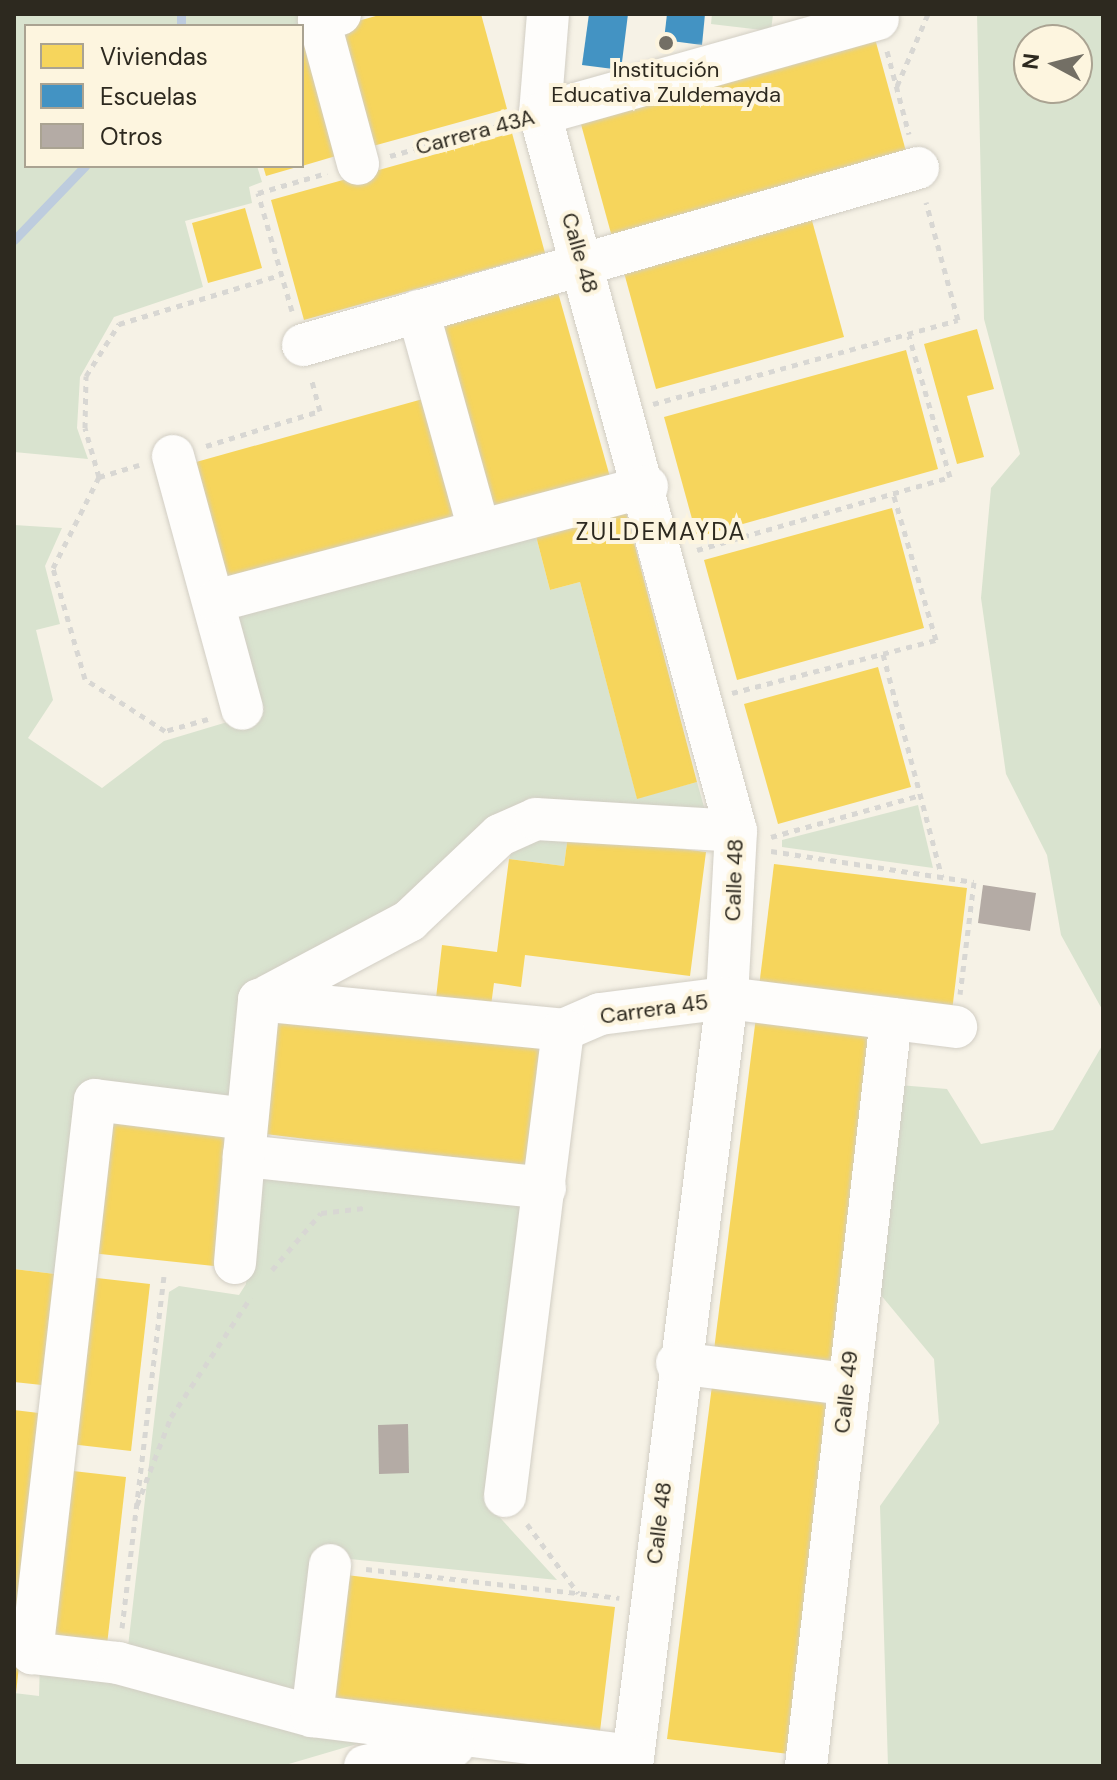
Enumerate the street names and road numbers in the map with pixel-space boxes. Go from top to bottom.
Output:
street label: Carrera 43A [413,103,537,161]
street label: Calle 48 [556,210,604,296]
street label: Calle 48 [719,838,749,922]
street label: Carrera 45 [598,988,710,1030]
street label: Calle 49 [829,1349,863,1435]
street label: Calle 48 [641,1480,677,1566]

